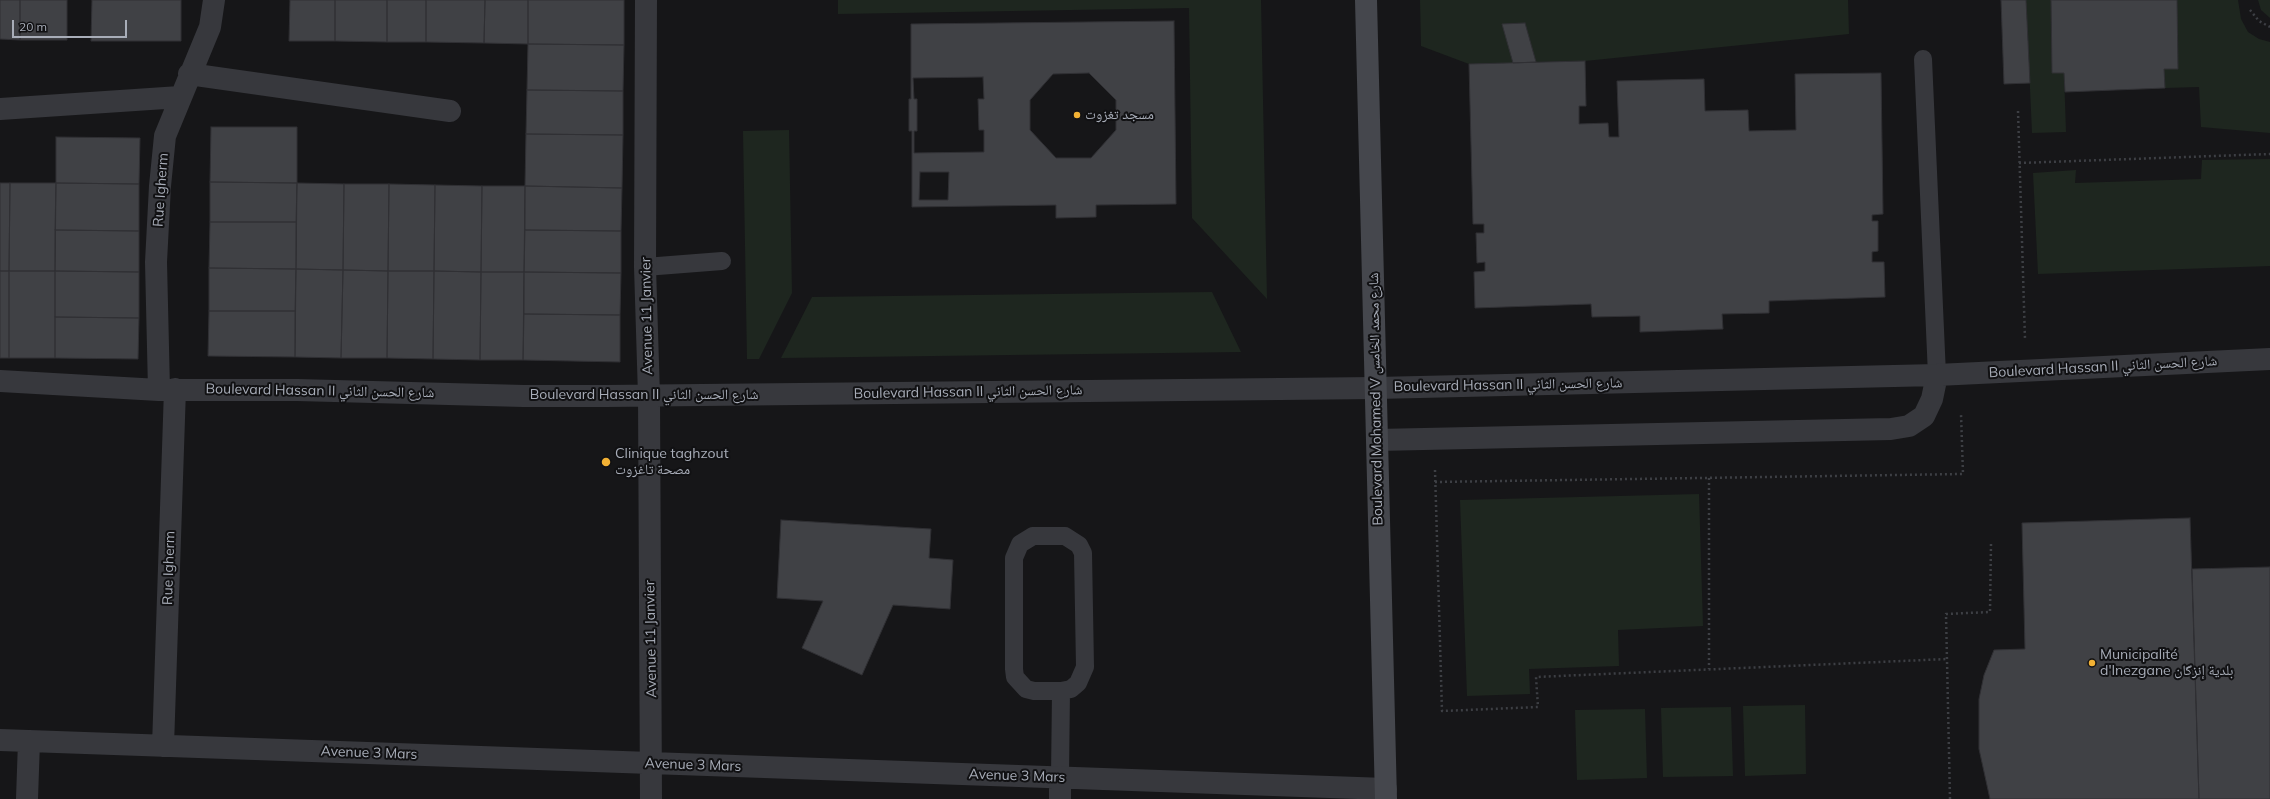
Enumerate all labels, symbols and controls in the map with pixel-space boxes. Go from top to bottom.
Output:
scale bar [14,12,129,38]
text: 20 m [19,19,47,34]
place label: مسجد تغزوت [1085,107,1154,123]
marker: مسجد تغزوت [1072,110,1082,120]
street label: Rue Igherm [150,152,172,228]
street label: Avenue 11 Janvier [638,257,656,375]
street label: Boulevard Mohamed V شارع محمد الخامس [1365,272,1387,526]
street label: Boulevard Hassan II شارع الحسن الثاني [1988,353,2218,381]
street label: Boulevard Hassan II شارع الحسن الثاني [1394,375,1622,395]
street label: Boulevard Hassan II شارع الحسن الثاني [206,381,434,401]
street label: Boulevard Hassan II شارع الحسن الثاني [854,382,1082,402]
street label: Boulevard Hassan II شارع الحسن الثاني [530,387,758,403]
place label: Clinique taghzout مصحة تاغزوت [615,446,729,478]
marker: Clinique taghzout مصحة تاغزوت [600,456,612,468]
street label: Rue Igherm [159,531,179,605]
street label: Avenue 11 Janvier [642,580,660,698]
place label: Municipalité d'Inezgane بلدية إنزگان [2100,647,2233,680]
marker: Municipalité d'Inezgane بلدية إنزگان [2087,658,2097,668]
street label: Avenue 3 Mars [320,743,418,763]
street label: Avenue 3 Mars [644,755,742,775]
street label: Avenue 3 Mars [968,766,1066,786]

